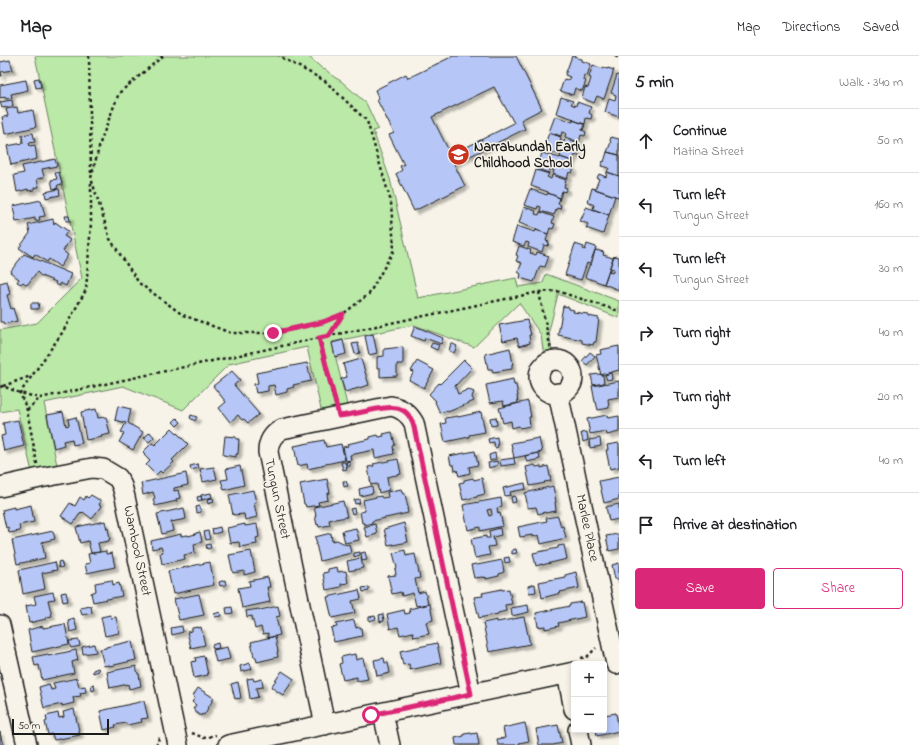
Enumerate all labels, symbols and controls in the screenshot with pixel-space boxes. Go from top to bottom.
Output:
text: Map [20,14,52,41]
text: Map [737,17,760,38]
text: Directions [782,17,840,38]
text: Saved [862,17,899,38]
text: 5 min [635,70,674,95]
text: Walk · 340 m [839,73,903,92]
text: Continue [673,120,727,142]
icon: ahead [635,130,657,152]
text: 50 m [877,131,903,150]
place label: Narrabundah Early Childhood School [474,137,586,174]
school or university icon: Narrabundah Early Childhood School [445,142,471,168]
text: Matina Street [673,142,744,161]
text: Turn left [673,184,726,206]
icon: left [635,194,657,216]
text: 160 m [874,195,903,214]
text: Tungun Street [673,206,749,225]
text: Turn left [673,248,726,270]
icon: left [635,258,657,280]
text: 30 m [879,259,903,278]
text: Tungun Street [673,270,749,289]
icon: right [635,322,657,344]
text: Turn right [673,322,731,344]
text: 40 m [879,323,903,342]
route end [264,324,282,342]
icon: right [635,386,657,408]
text: Turn right [673,386,731,408]
text: 20 m [878,387,903,406]
icon: left [635,450,657,472]
text: Turn left [673,450,726,472]
text: 40 m [879,451,903,470]
street label: Tungun Street [257,457,296,542]
street label: Marlee Place [570,492,605,564]
street label: Wambool Street [117,504,157,598]
icon: arrive [635,514,657,536]
text: Arrive at destination [673,514,797,536]
button: Save [635,568,765,609]
button: Share [773,568,903,609]
map controls [571,661,607,733]
button: + [571,661,607,697]
button: − [571,697,607,733]
route start [362,706,380,724]
scale bar [12,717,109,736]
text: 50 m [18,718,40,734]

